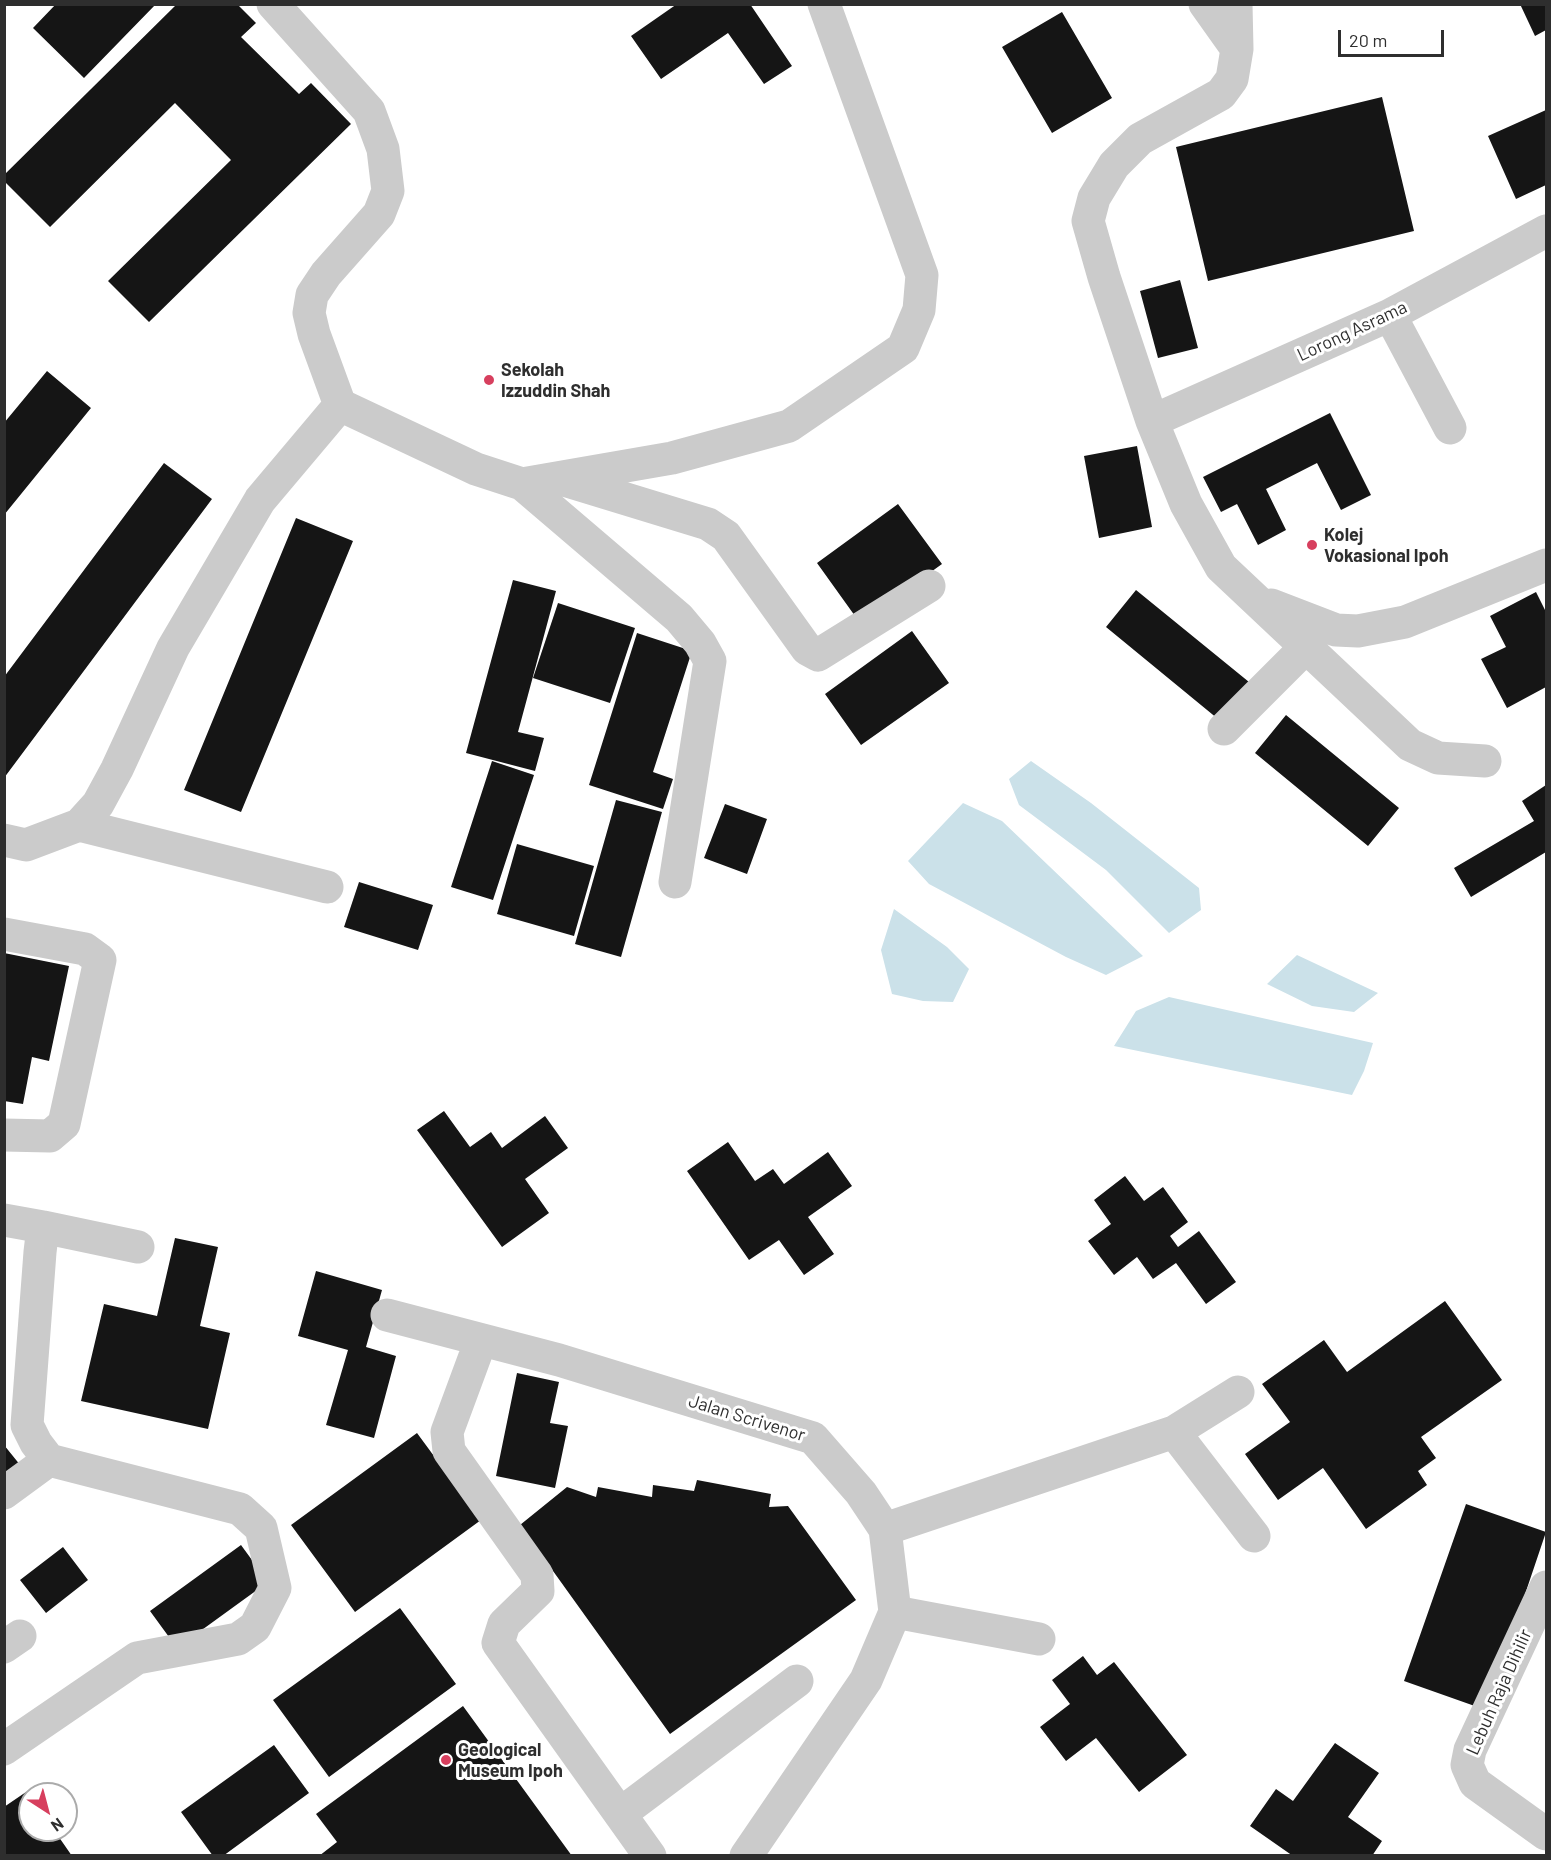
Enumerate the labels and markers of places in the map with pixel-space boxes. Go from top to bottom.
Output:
place label: Sekolah Izzuddin Shah [501,359,610,401]
marker: Sekolah Izzuddin Shah [482,373,496,387]
place label: Kolej Vokasional Ipoh [1324,524,1449,566]
marker: Kolej Vokasional Ipoh [1305,538,1319,552]
place label: Geological Museum Ipoh [458,1739,563,1782]
marker: Geological Museum Ipoh [439,1753,453,1767]

